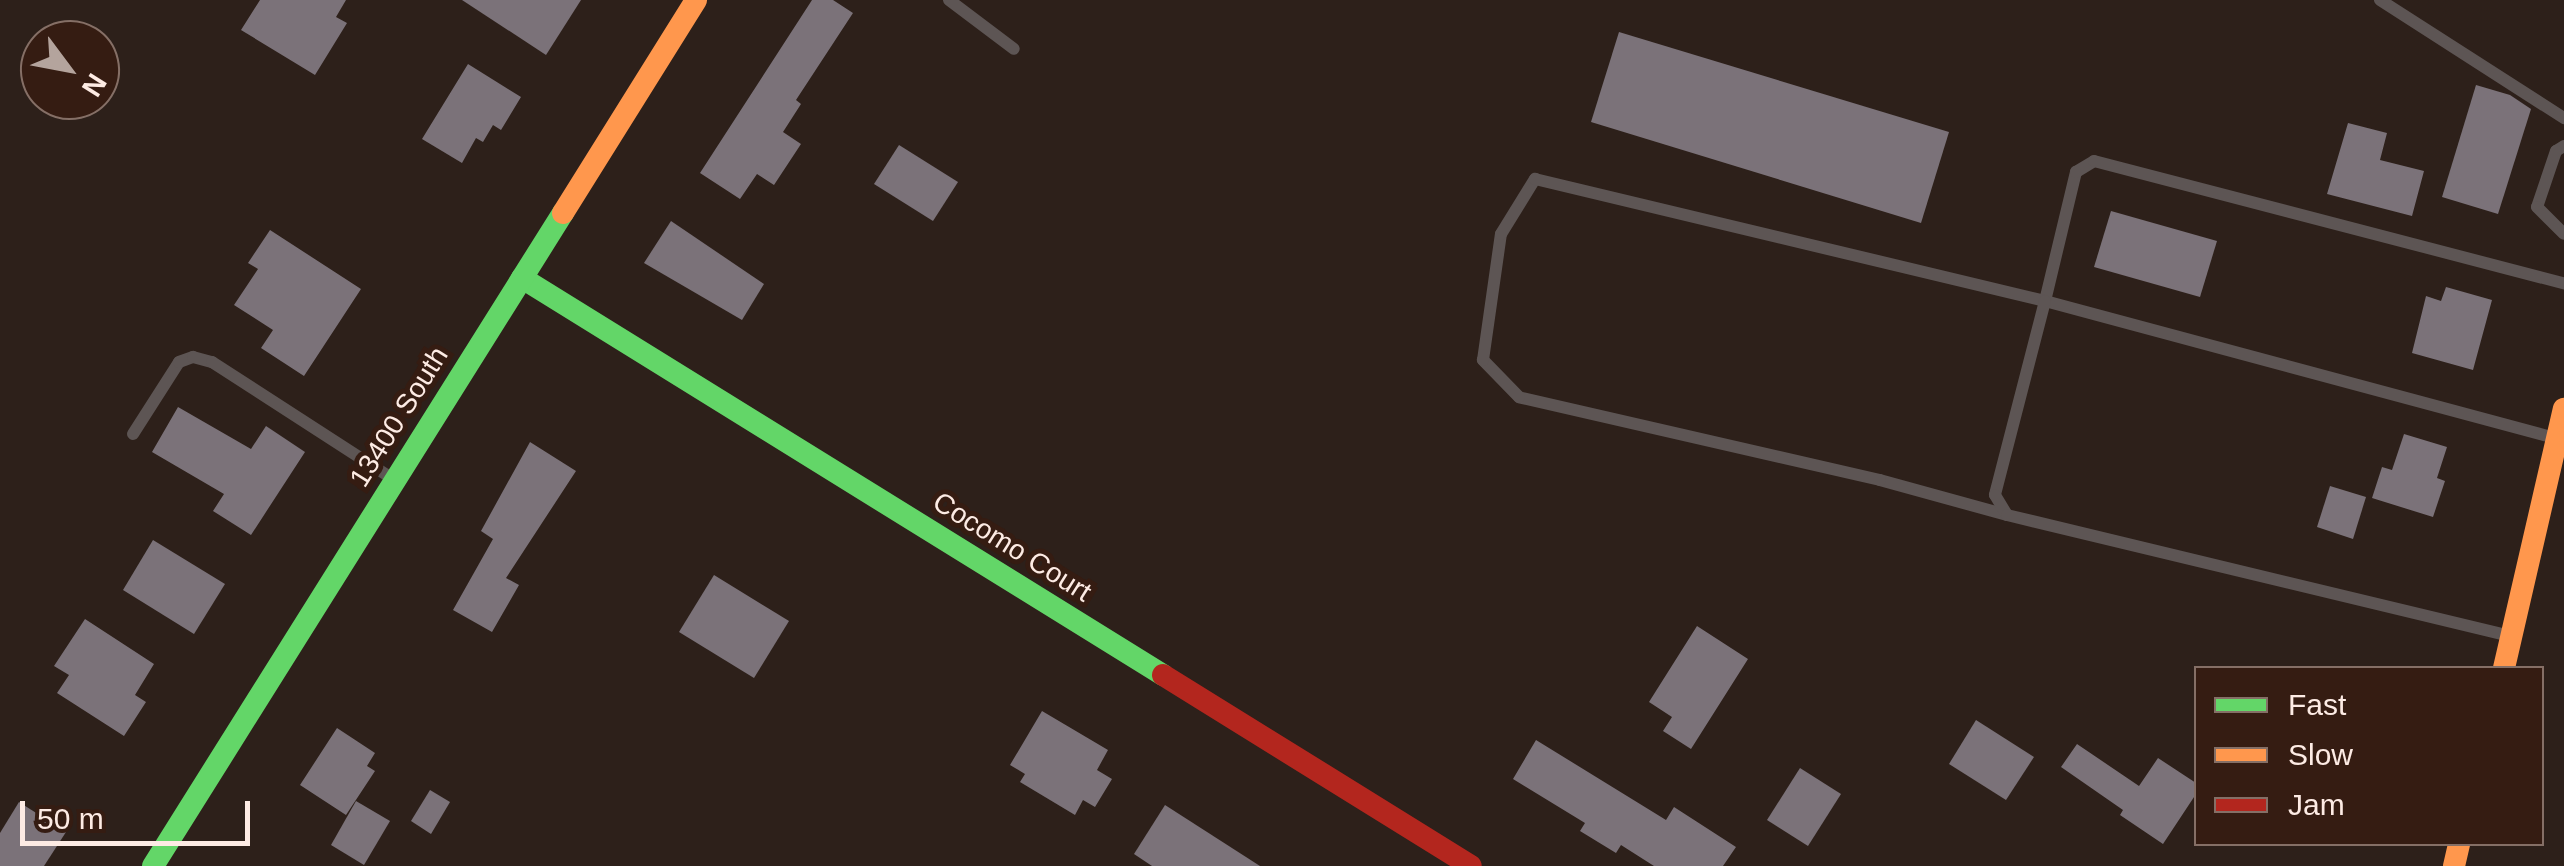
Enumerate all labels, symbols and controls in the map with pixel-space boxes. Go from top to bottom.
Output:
north arrow [20,20,120,120]
text: N [76,68,113,102]
street label: 13400 South [343,341,455,493]
street label: Cocomo Court [927,485,1097,609]
legend [2194,666,2544,846]
text: Fast [2288,688,2346,721]
text: Slow [2288,738,2353,771]
scale bar [25,781,255,843]
text: Jam [2288,788,2345,821]
text: 50 m [37,802,104,835]

